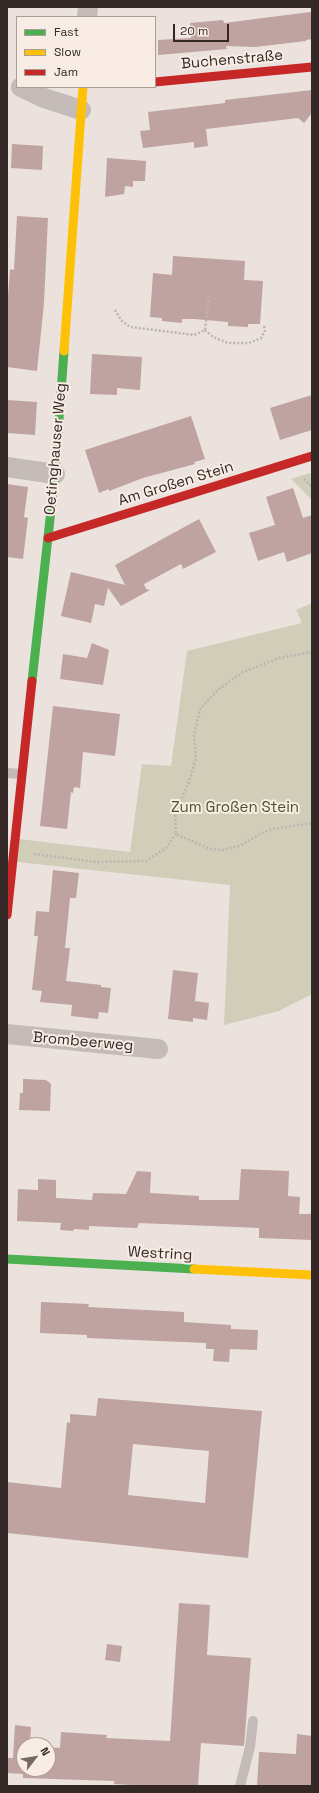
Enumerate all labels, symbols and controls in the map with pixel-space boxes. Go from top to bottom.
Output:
legend [16,16,156,88]
scale bar [175,16,231,42]
text: 20 m [180,23,208,39]
text: Fast [54,24,79,40]
text: Slow [54,44,81,60]
street label: Buchenstraße [180,47,284,73]
text: Jam [54,64,78,80]
street label: Oetinghauser Weg [41,382,71,516]
street label: Am Großen Stein [116,458,236,510]
park label: Zum Großen Stein [171,799,299,817]
street label: Brombeerweg [32,1029,134,1055]
street label: Westring [127,1243,193,1265]
north arrow [16,1737,56,1777]
text: N [38,1745,53,1758]

